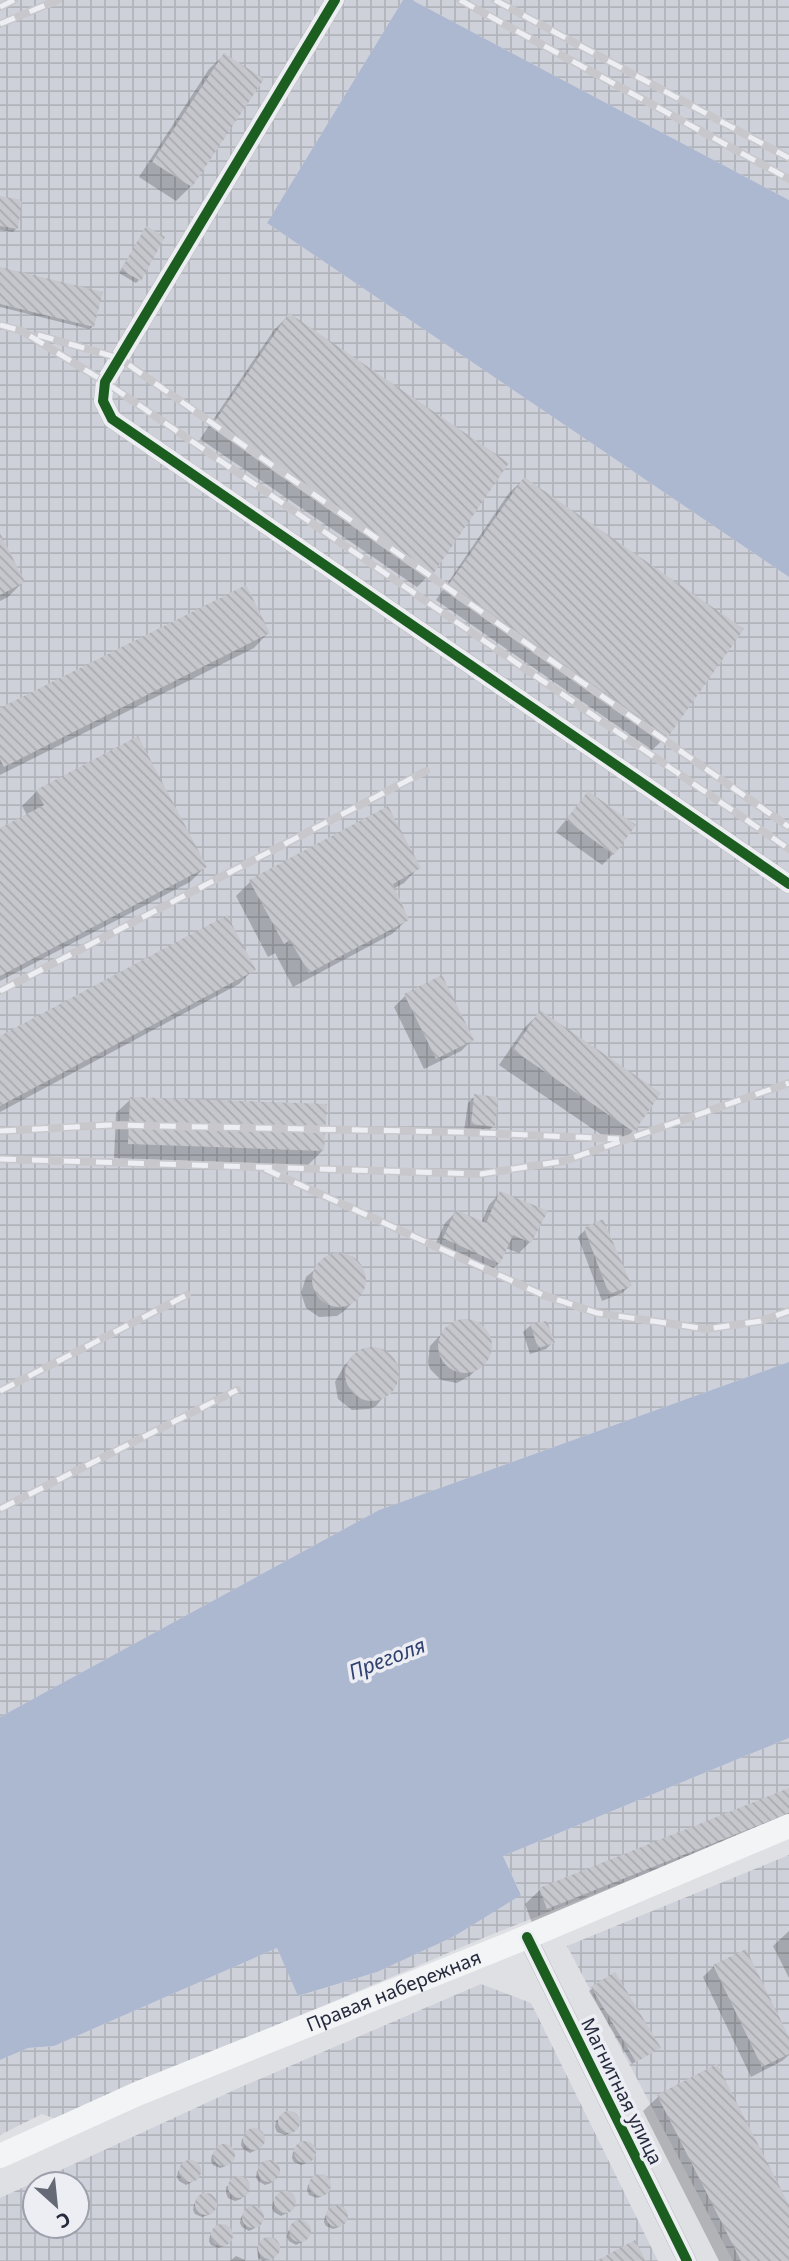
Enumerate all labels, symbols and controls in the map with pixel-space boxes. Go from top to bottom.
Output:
water label: Преголя [344,1631,429,1685]
street label: Правая набережная [302,1944,485,2038]
street label: Магнитная улица [575,2013,669,2169]
north arrow [21,2170,91,2240]
text: С [52,2206,75,2235]

